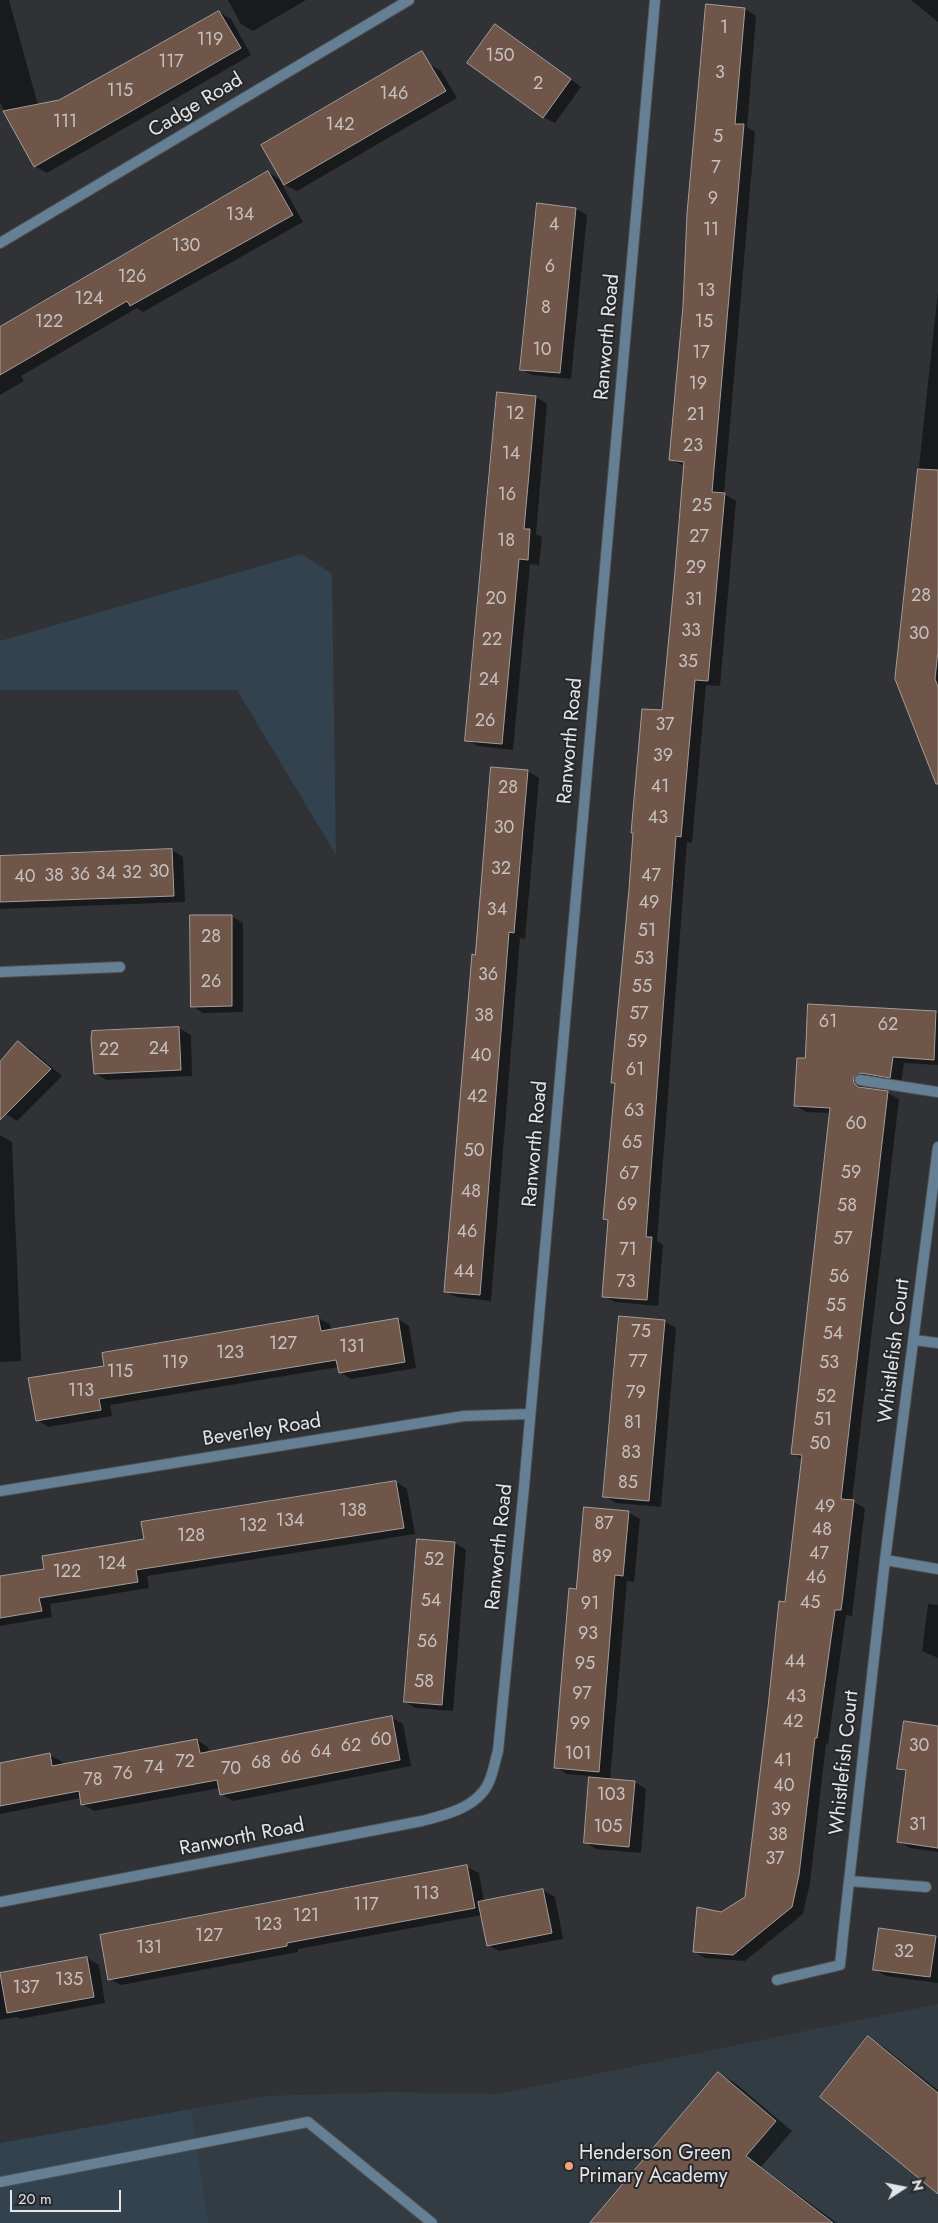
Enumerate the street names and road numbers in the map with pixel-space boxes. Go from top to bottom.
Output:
street label: Cadge Road [145,69,247,143]
street label: Ranworth Road [591,273,625,401]
street label: Ranworth Road [554,677,588,805]
street label: Ranworth Road [519,1080,553,1208]
street label: Whistlefish Court [874,1277,916,1425]
street label: Beverley Road [201,1410,323,1452]
street label: Ranworth Road [481,1483,519,1611]
street label: Whistlefish Court [825,1689,865,1837]
street label: Ranworth Road [178,1814,306,1862]

